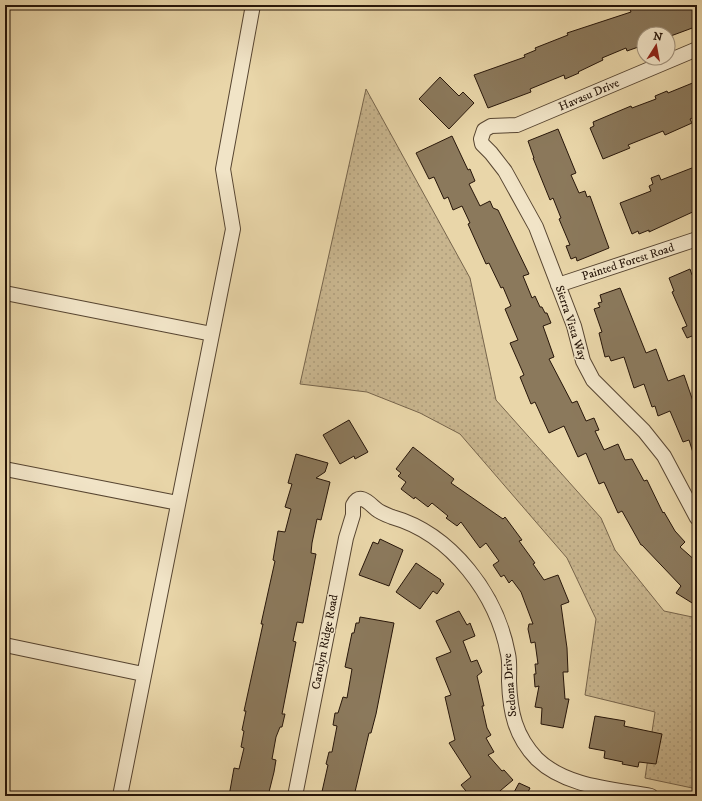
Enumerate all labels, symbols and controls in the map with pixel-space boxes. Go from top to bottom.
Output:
north arrow [636,26,676,66]
text: N [652,29,663,45]
street label: Havasu Drive [556,75,622,115]
street label: Painted Forest Road [580,240,676,284]
street label: Sierra Vista Way [552,284,590,363]
street label: Carolyn Ridge Road [308,593,342,691]
street label: Sedona Drive [500,653,520,717]

